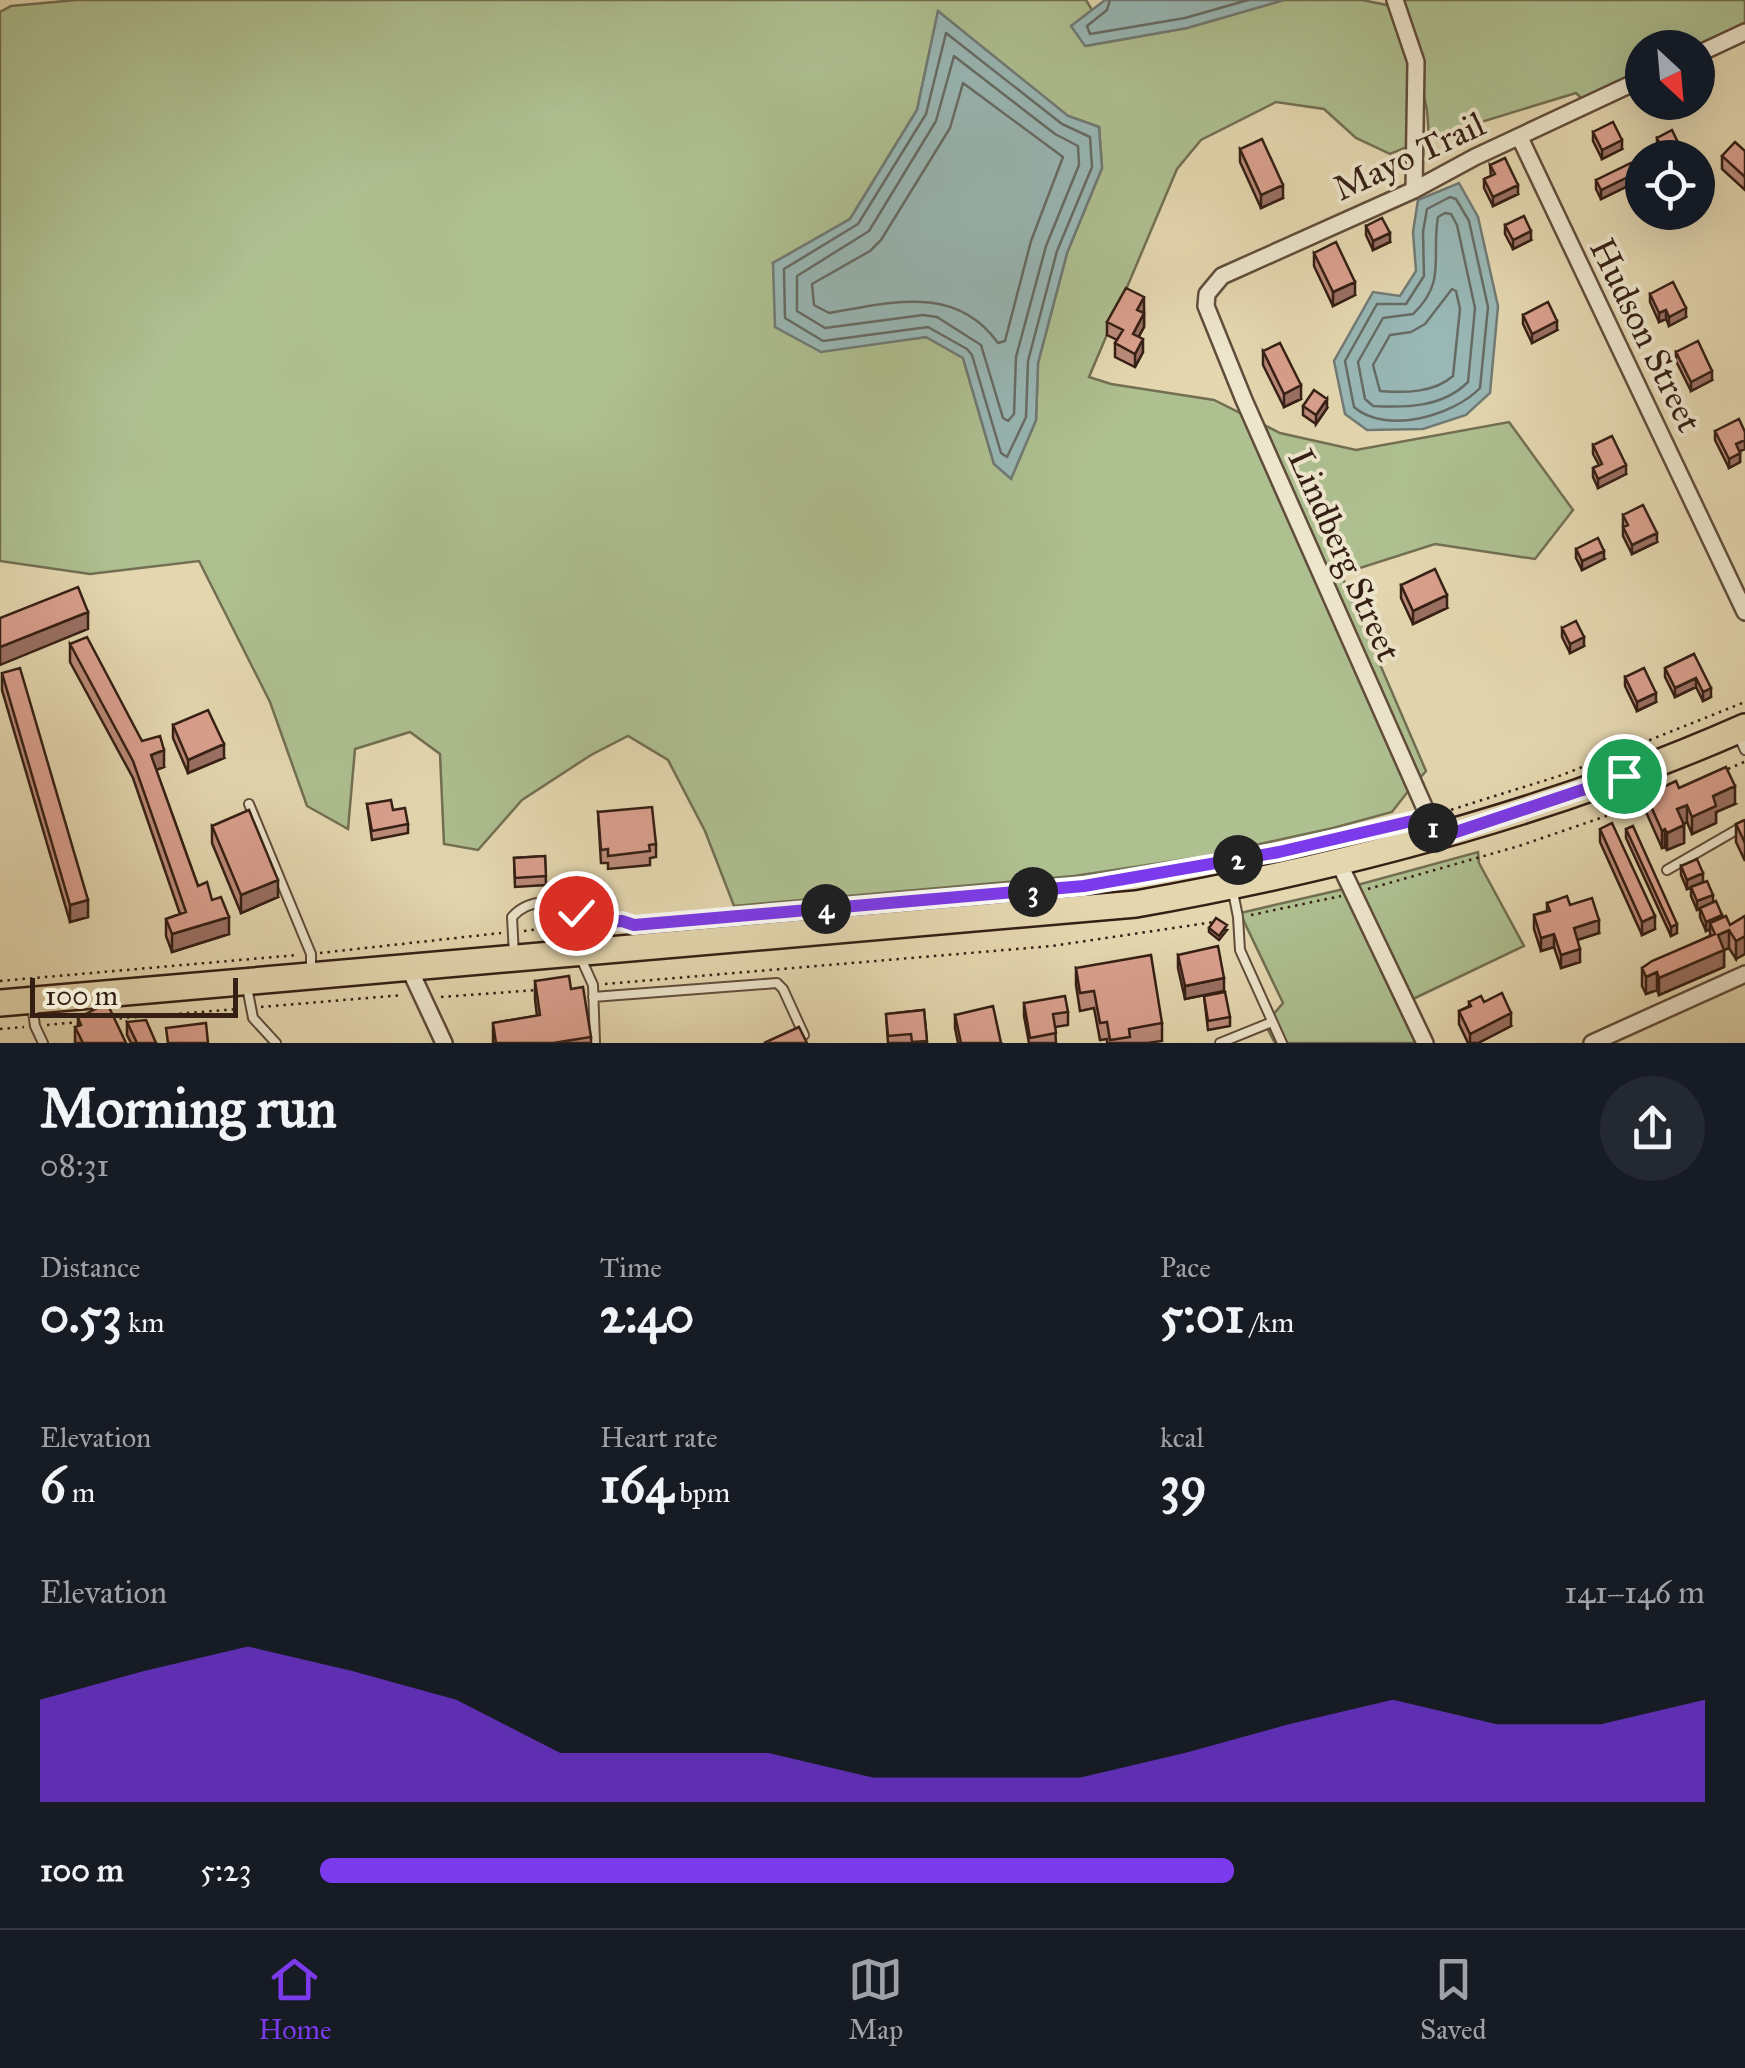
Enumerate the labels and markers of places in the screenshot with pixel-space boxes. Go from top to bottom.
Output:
pin [1582,734,1667,819]
pin: 1 [1408,803,1458,853]
pin: 2 [1213,835,1263,885]
pin: 3 [1008,867,1058,917]
pin [534,871,619,956]
pin: 4 [801,884,851,934]

